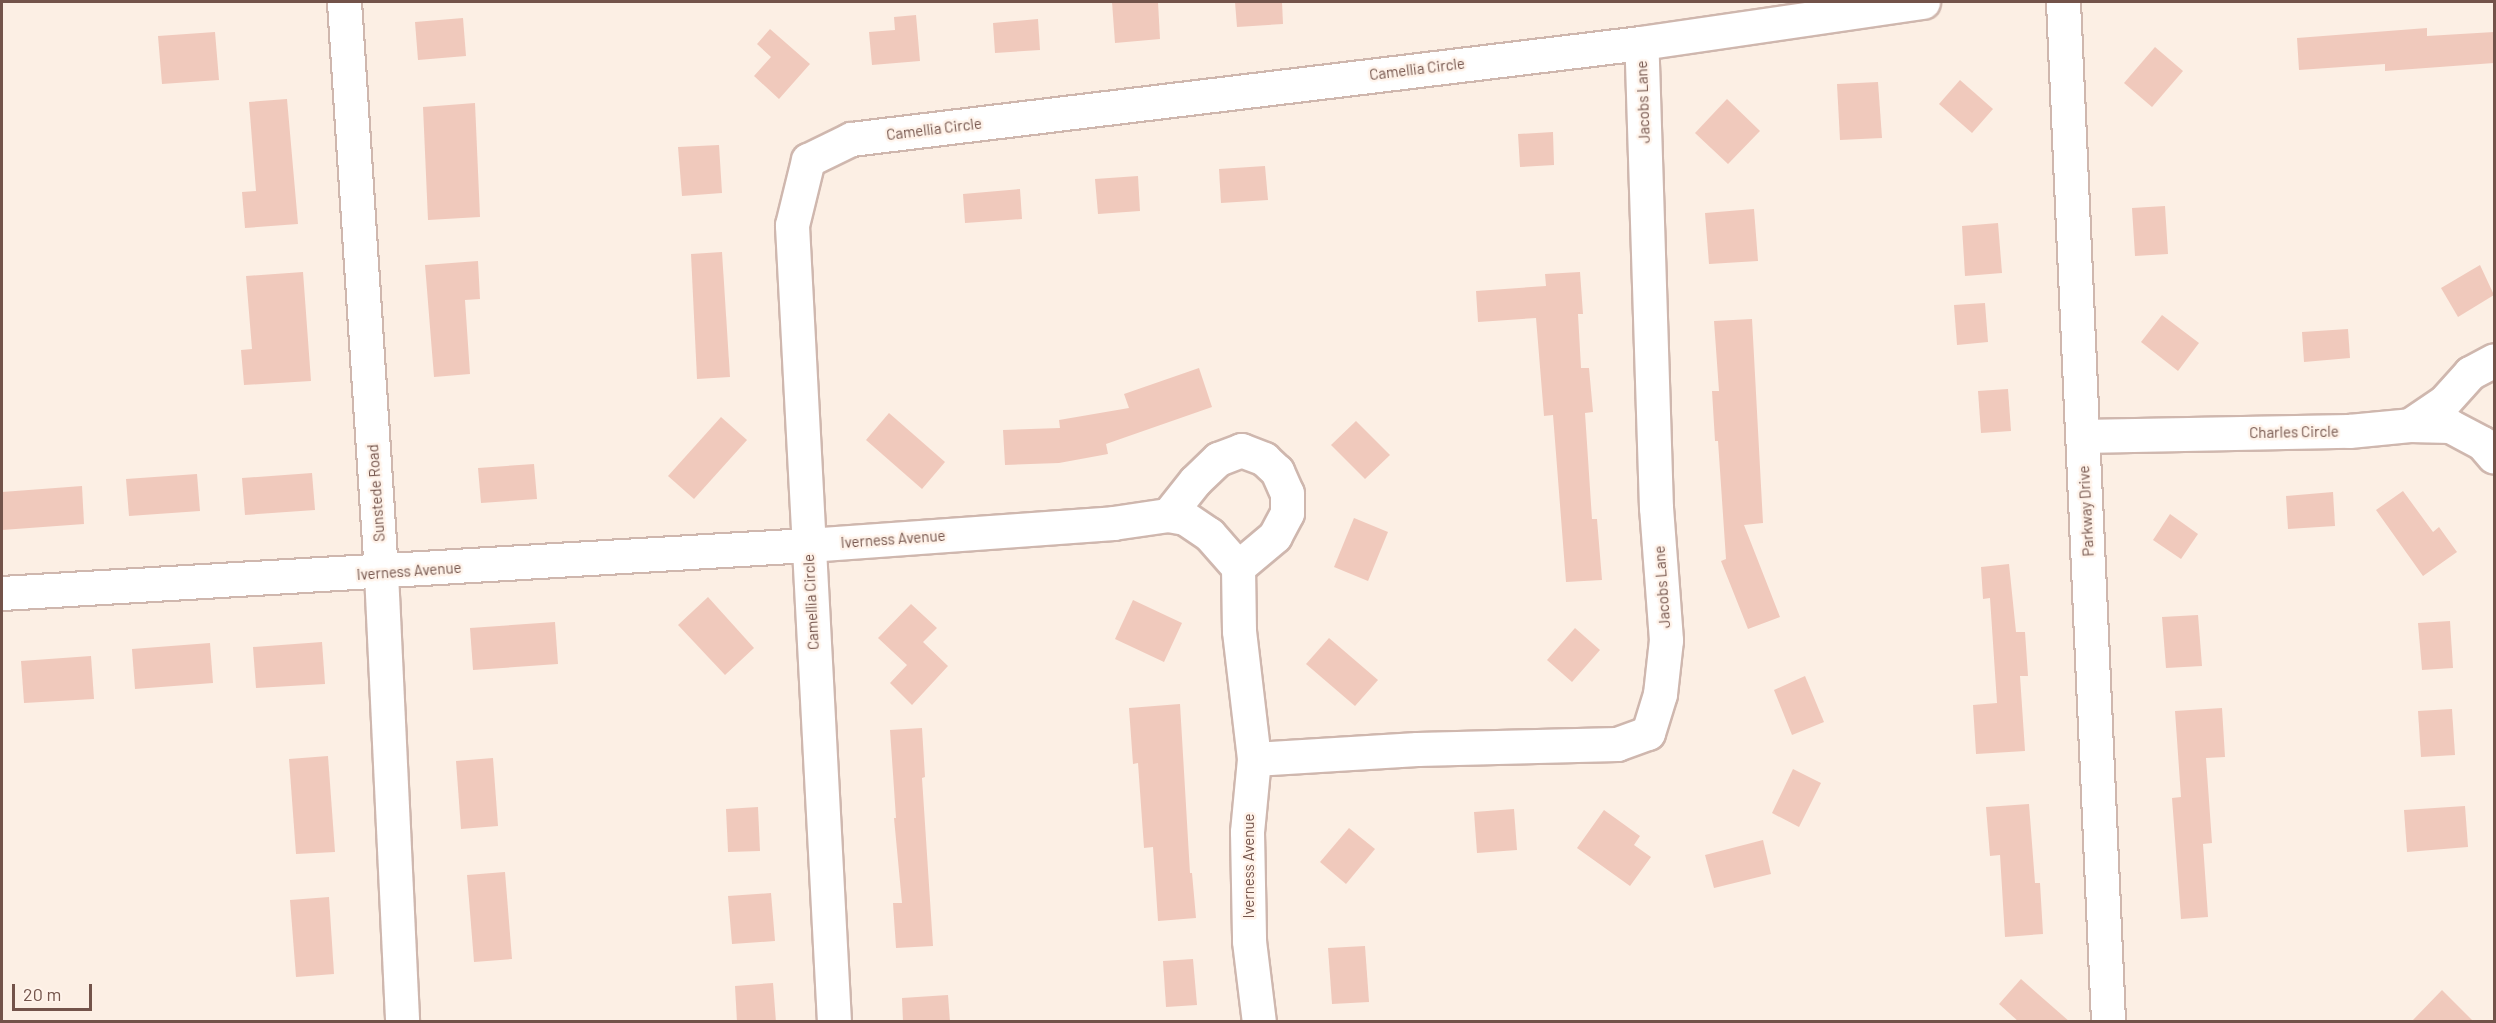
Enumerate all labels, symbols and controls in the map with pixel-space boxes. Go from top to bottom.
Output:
street label: Camellia Circle [1368,54,1466,84]
street label: Jacobs Lane [1633,60,1653,144]
street label: Camellia Circle [885,114,983,144]
street label: Charles Circle [2249,422,2339,442]
street label: Sunstede Road [364,444,388,542]
street label: Parkway Drive [2075,465,2097,557]
street label: Iverness Avenue [840,526,946,552]
street label: Jacobs Lane [1650,545,1674,629]
street label: Camellia Circle [800,554,822,650]
street label: Iverness Avenue [356,558,462,584]
street label: Iverness Avenue [1240,814,1258,918]
scale bar [15,972,94,1010]
text: 20 m [23,983,61,1005]

